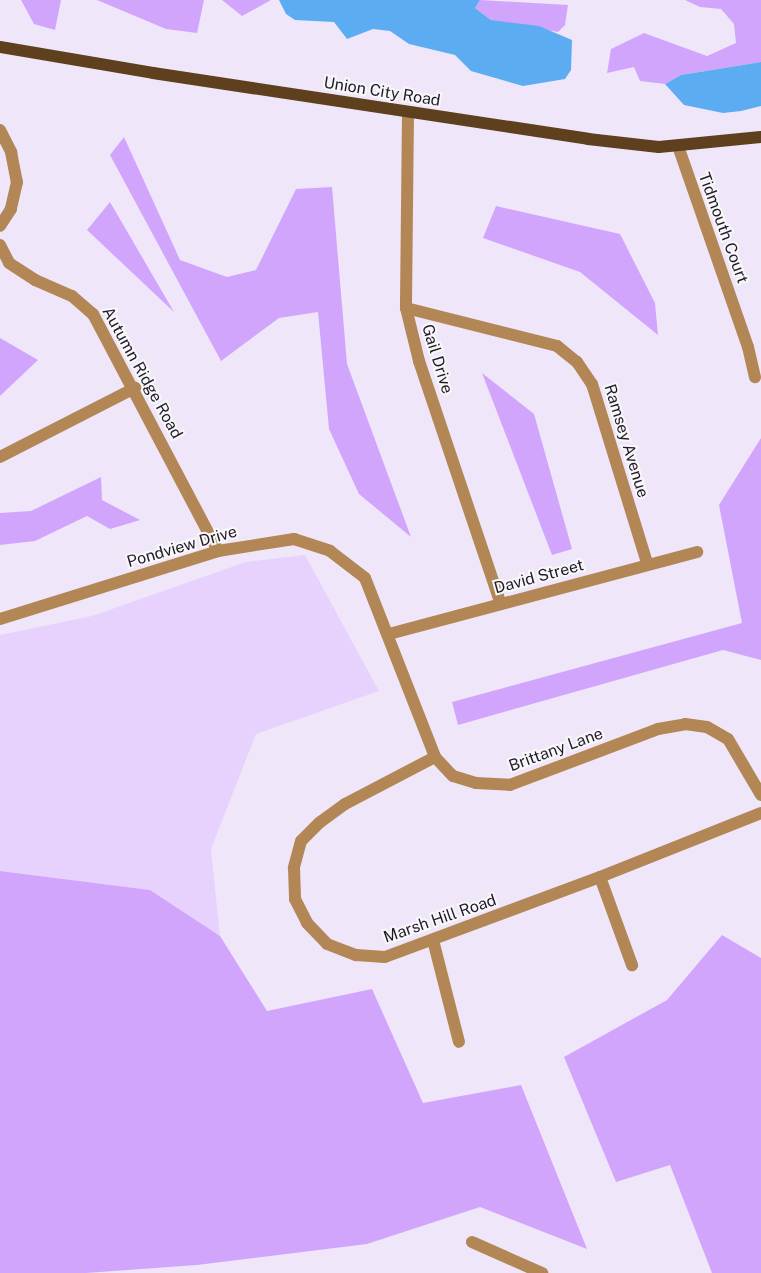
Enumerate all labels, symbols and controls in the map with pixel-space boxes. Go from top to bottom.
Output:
street label: Union City Road [322,73,442,111]
street label: Tidmouth Court [694,170,752,286]
street label: Autumn Ridge Road [98,304,186,442]
street label: Gail Drive [417,322,457,396]
street label: Ramsey Avenue [600,382,652,500]
street label: Pondview Drive [125,522,239,572]
street label: David Street [492,556,586,598]
street label: Brittany Lane [506,724,606,776]
street label: Marsh Hill Road [381,891,499,947]

